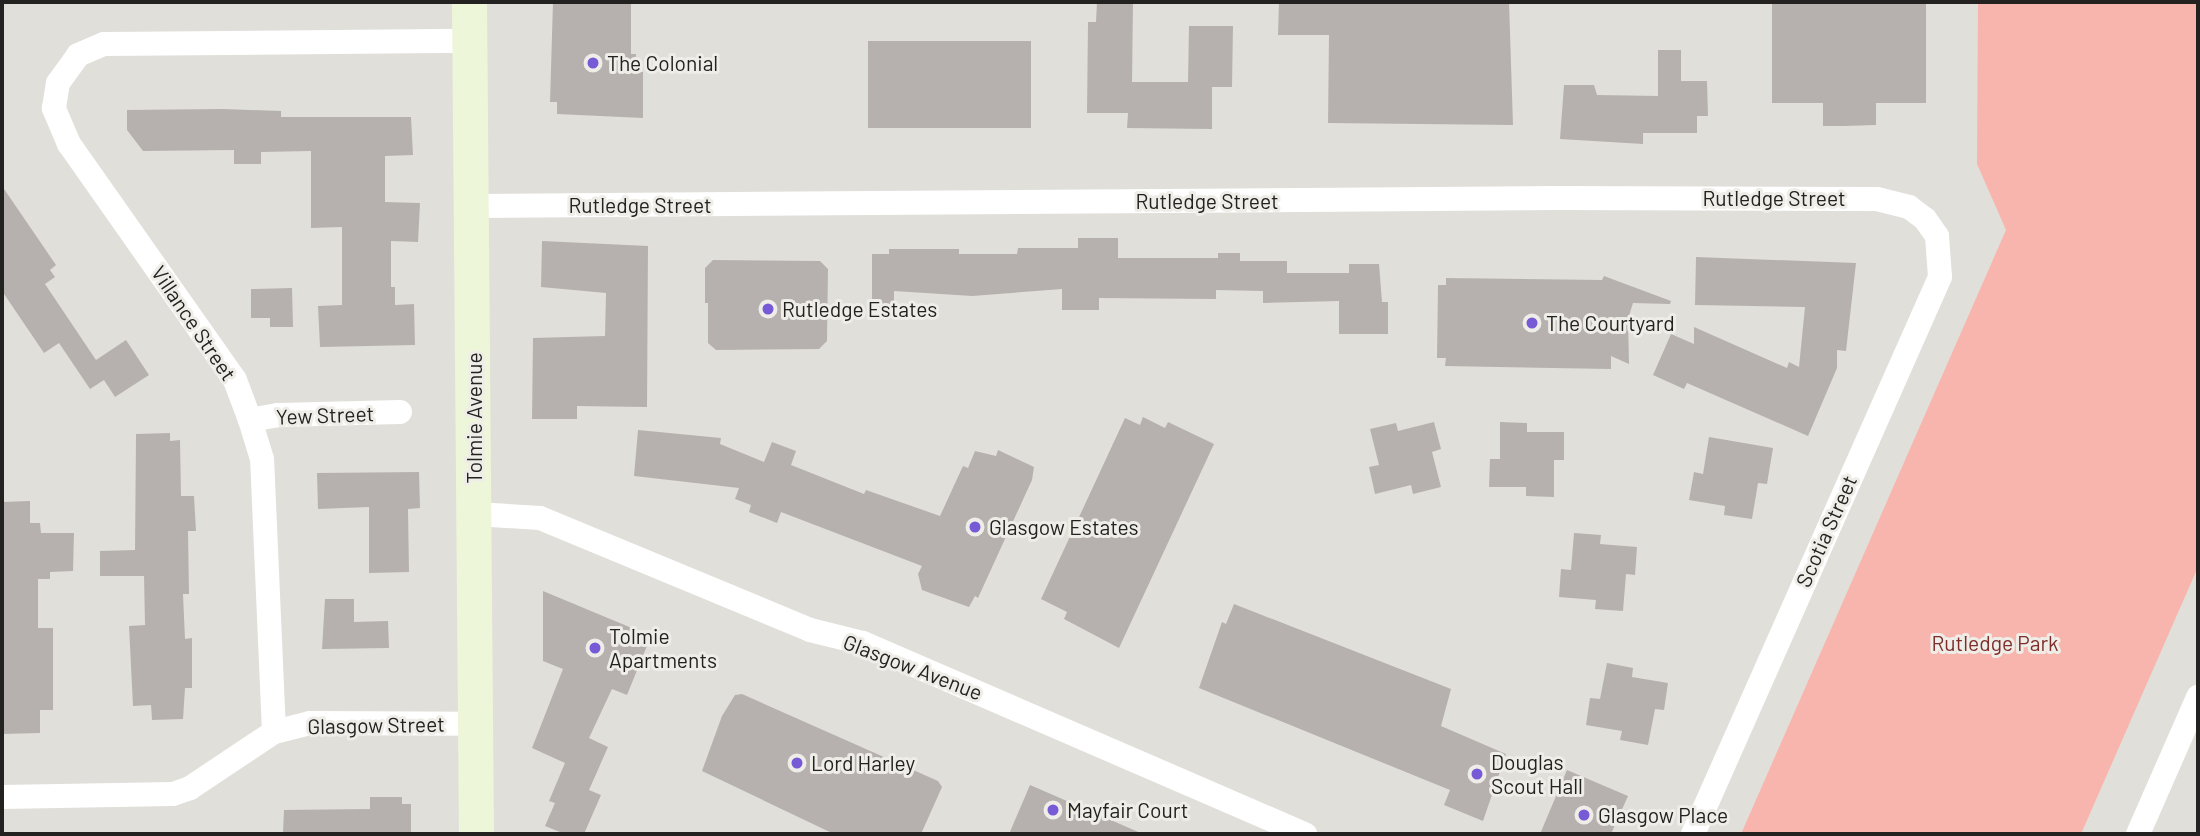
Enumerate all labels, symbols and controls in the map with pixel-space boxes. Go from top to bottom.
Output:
place label: The Colonial [607,50,718,76]
marker: The Colonial [585,55,601,71]
street label: Rutledge Street [1702,185,1846,211]
street label: Rutledge Street [1135,188,1279,214]
street label: Rutledge Street [568,192,712,218]
street label: Villance Street [146,261,242,385]
place label: Rutledge Estates [782,296,937,322]
marker: Rutledge Estates [760,301,776,317]
place label: The Courtyard [1546,310,1675,336]
marker: The Courtyard [1524,315,1540,331]
street label: Tolmie Avenue [461,352,487,484]
street label: Yew Street [275,401,375,429]
street label: Scotia Street [1790,471,1862,591]
place label: Glasgow Estates [989,514,1139,540]
marker: Glasgow Estates [967,519,983,535]
place label: Tolmie Apartments [609,623,717,673]
street label: Glasgow Avenue [840,629,986,705]
park label: Rutledge Park [1931,630,2059,656]
marker: Tolmie Apartments [587,640,603,656]
street label: Glasgow Street [307,711,445,739]
place label: Douglas Scout Hall [1491,749,1583,799]
place label: Lord Harley [811,750,915,776]
marker: Lord Harley [789,755,805,771]
marker: Douglas Scout Hall [1469,766,1485,782]
place label: Mayfair Court [1067,797,1188,823]
marker: Mayfair Court [1045,802,1061,818]
place label: Glasgow Place [1598,802,1728,828]
marker: Glasgow Place [1576,807,1592,823]

